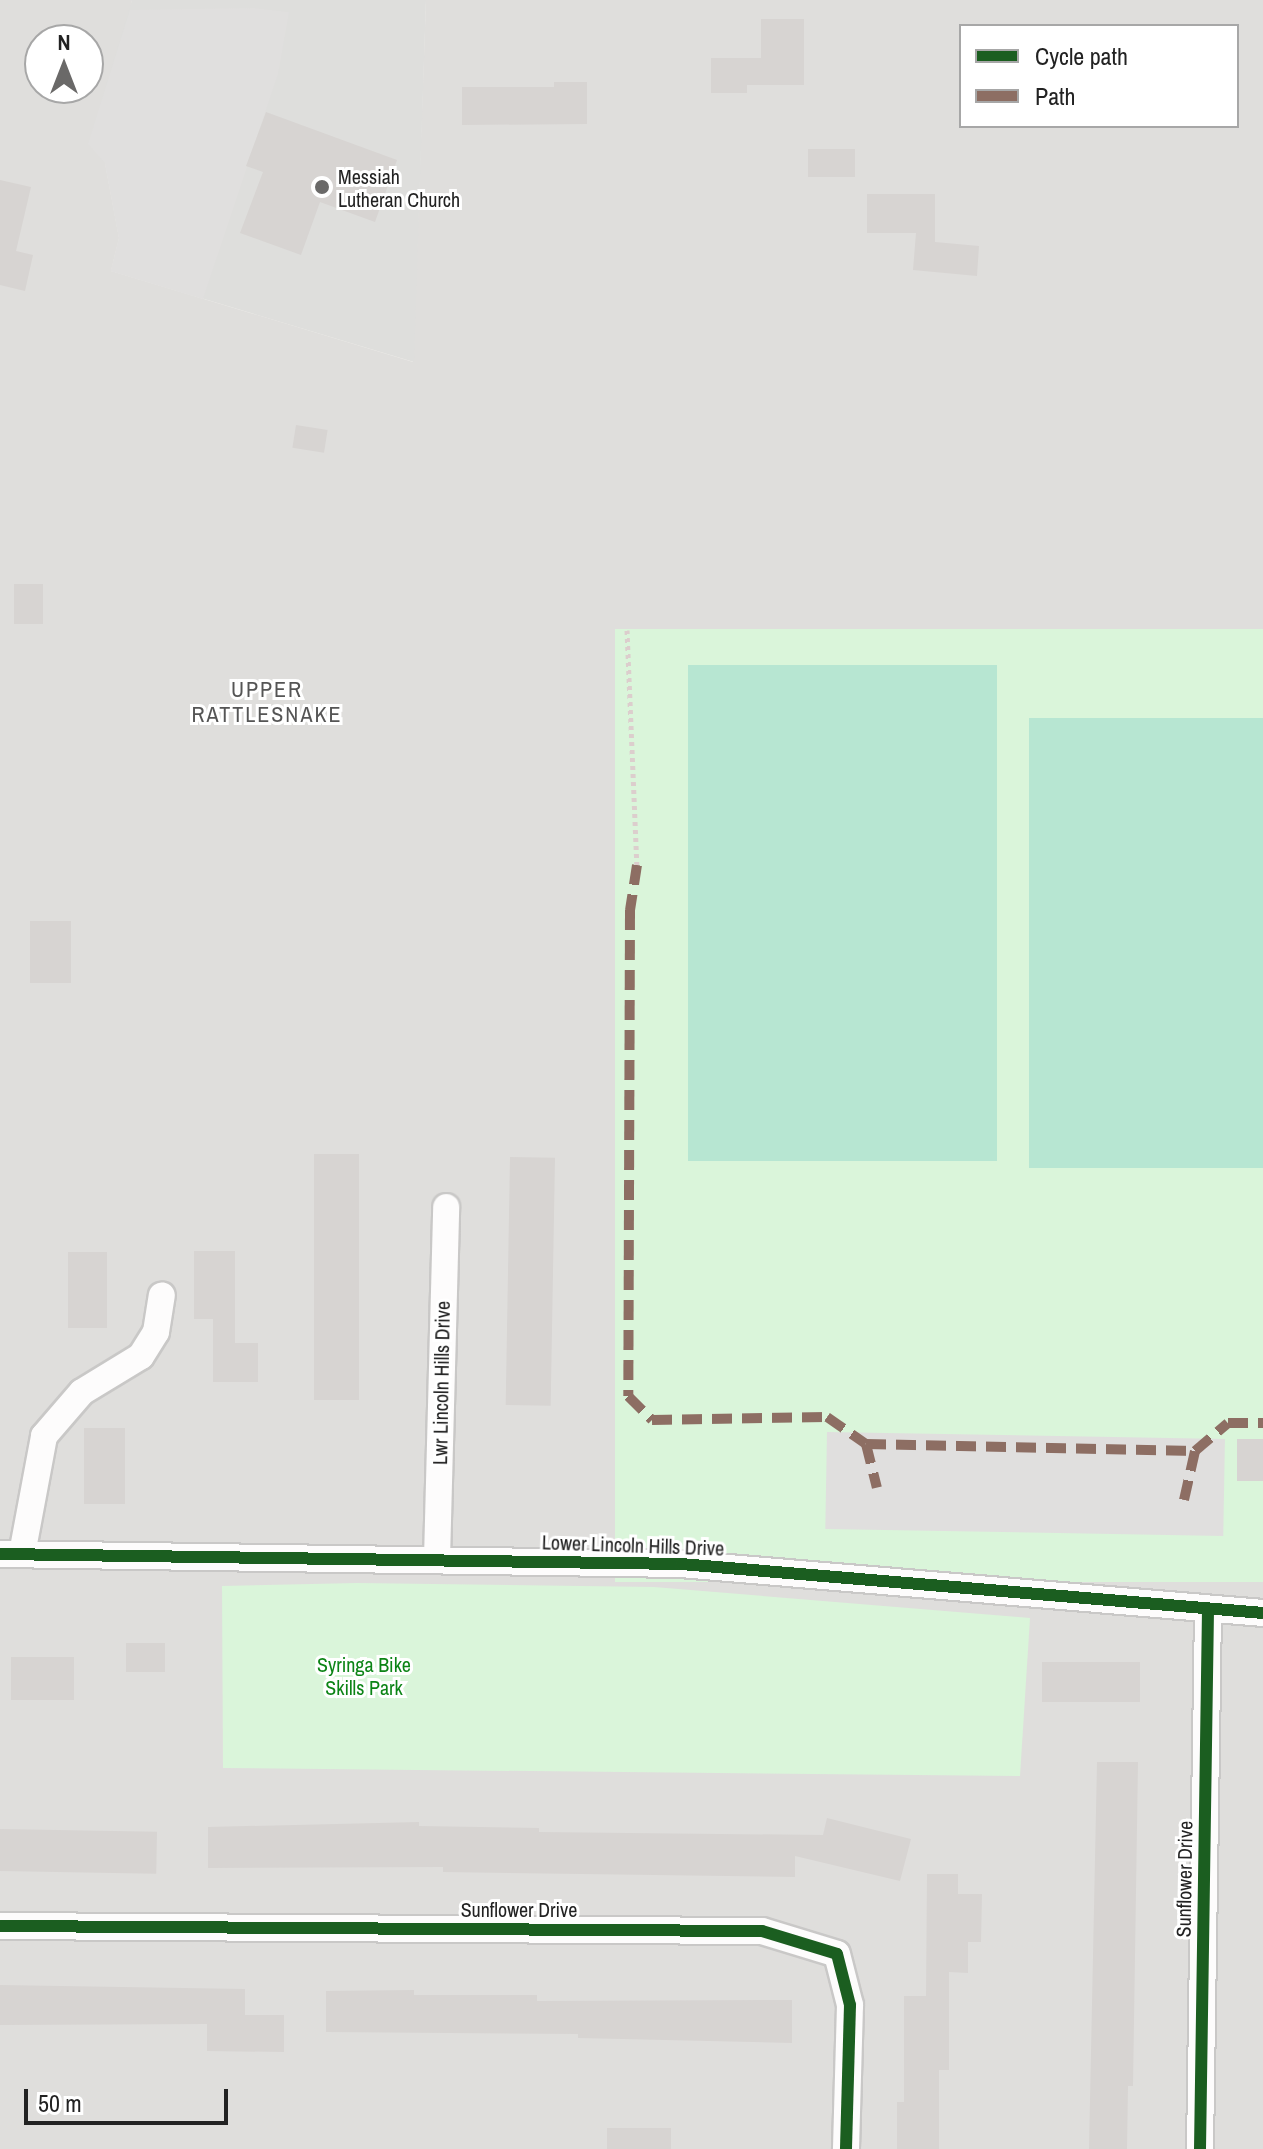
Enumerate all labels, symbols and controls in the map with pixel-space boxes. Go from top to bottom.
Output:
north arrow [24,24,104,104]
legend [959,24,1239,128]
text: N [57,27,71,57]
text: Cycle path [1035,40,1128,72]
text: Path [1035,80,1076,112]
place label: Messiah Lutheran Church [338,164,460,211]
marker: Messiah Lutheran Church [313,178,331,196]
district label: UPPER RATTLESNAKE [191,676,343,728]
street label: Lwr Lincoln Hills Drive [428,1301,454,1465]
street label: Lower Lincoln Hills Drive [541,1530,725,1560]
park label: Syringa Bike Skills Park [317,1653,411,1700]
street label: Sunflower Drive [1171,1820,1197,1938]
street label: Sunflower Drive [461,1897,577,1921]
scale bar [28,2073,232,2123]
text: 50 m [38,2087,82,2119]

